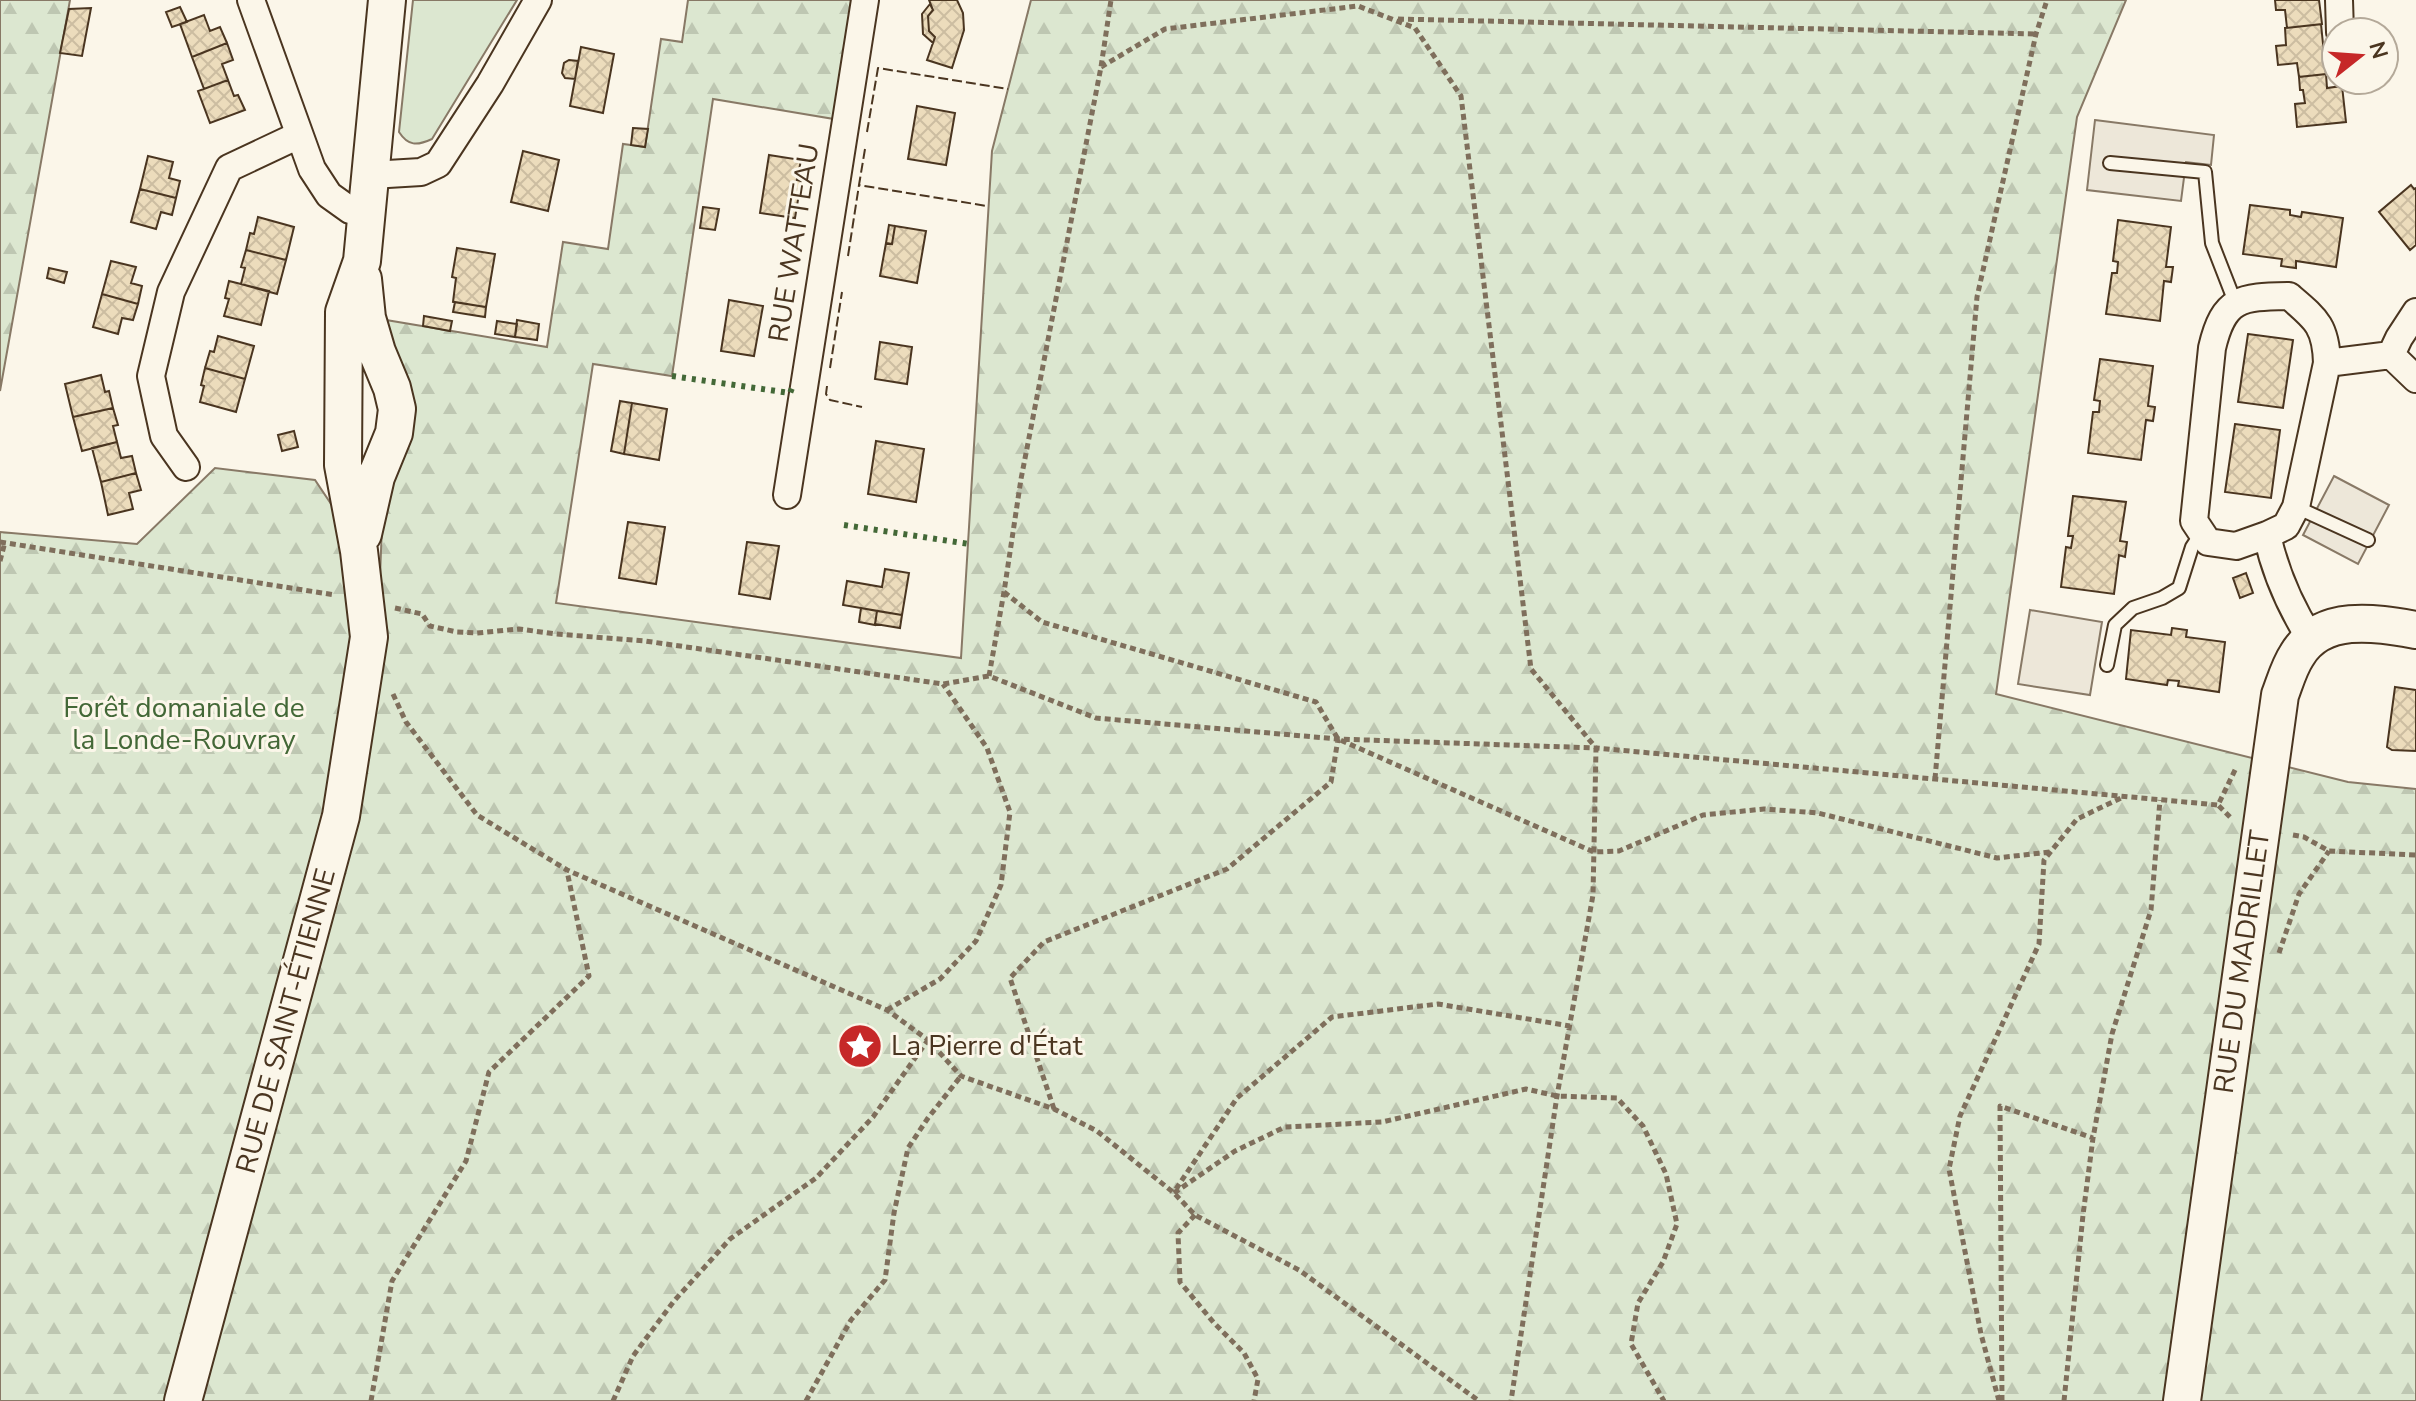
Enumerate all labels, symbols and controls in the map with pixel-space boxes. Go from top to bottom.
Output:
north arrow [2320,16,2400,96]
text: N [2361,38,2395,63]
street label: RUE WATTEAU [760,141,828,345]
park label: Forêt domaniale de la Londe-Rouvray [63,689,305,759]
street label: RUE DU MADRILLET [2205,828,2279,1096]
street label: RUE DE SAINT-ÉTIENNE [227,864,345,1178]
place icon: La Pierre d'État [836,1022,884,1070]
place label: La Pierre d'État [891,1027,1083,1065]

